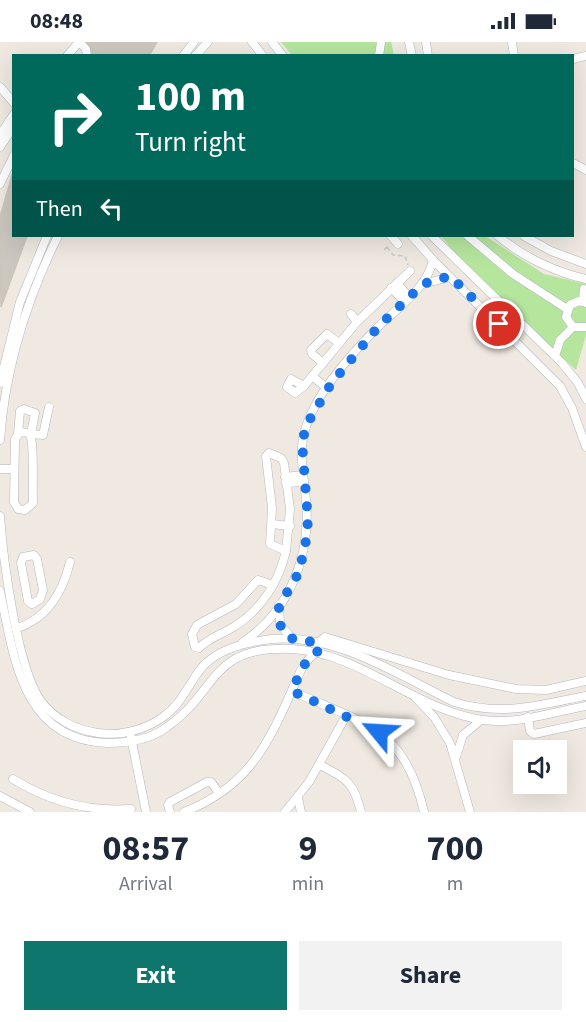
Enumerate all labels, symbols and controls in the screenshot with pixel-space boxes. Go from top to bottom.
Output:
text: 08:48 [30,5,83,37]
text: 100 m [135,67,246,127]
icon: right [36,78,114,156]
text: Turn right [135,123,246,162]
icon: left [95,192,128,225]
text: Then [36,193,83,225]
pin [473,298,524,349]
icon: arrive [482,307,515,340]
position arrow [347,700,411,764]
map controls [513,740,567,794]
button: sound [513,740,567,794]
text: 08:57 [102,823,189,874]
text: 9 [298,823,317,874]
text: 700 [427,823,484,874]
text: Arrival [119,870,173,898]
text: min [292,870,324,898]
text: m [447,870,463,898]
button: Exit [24,941,287,1010]
button: Share [299,941,562,1010]

